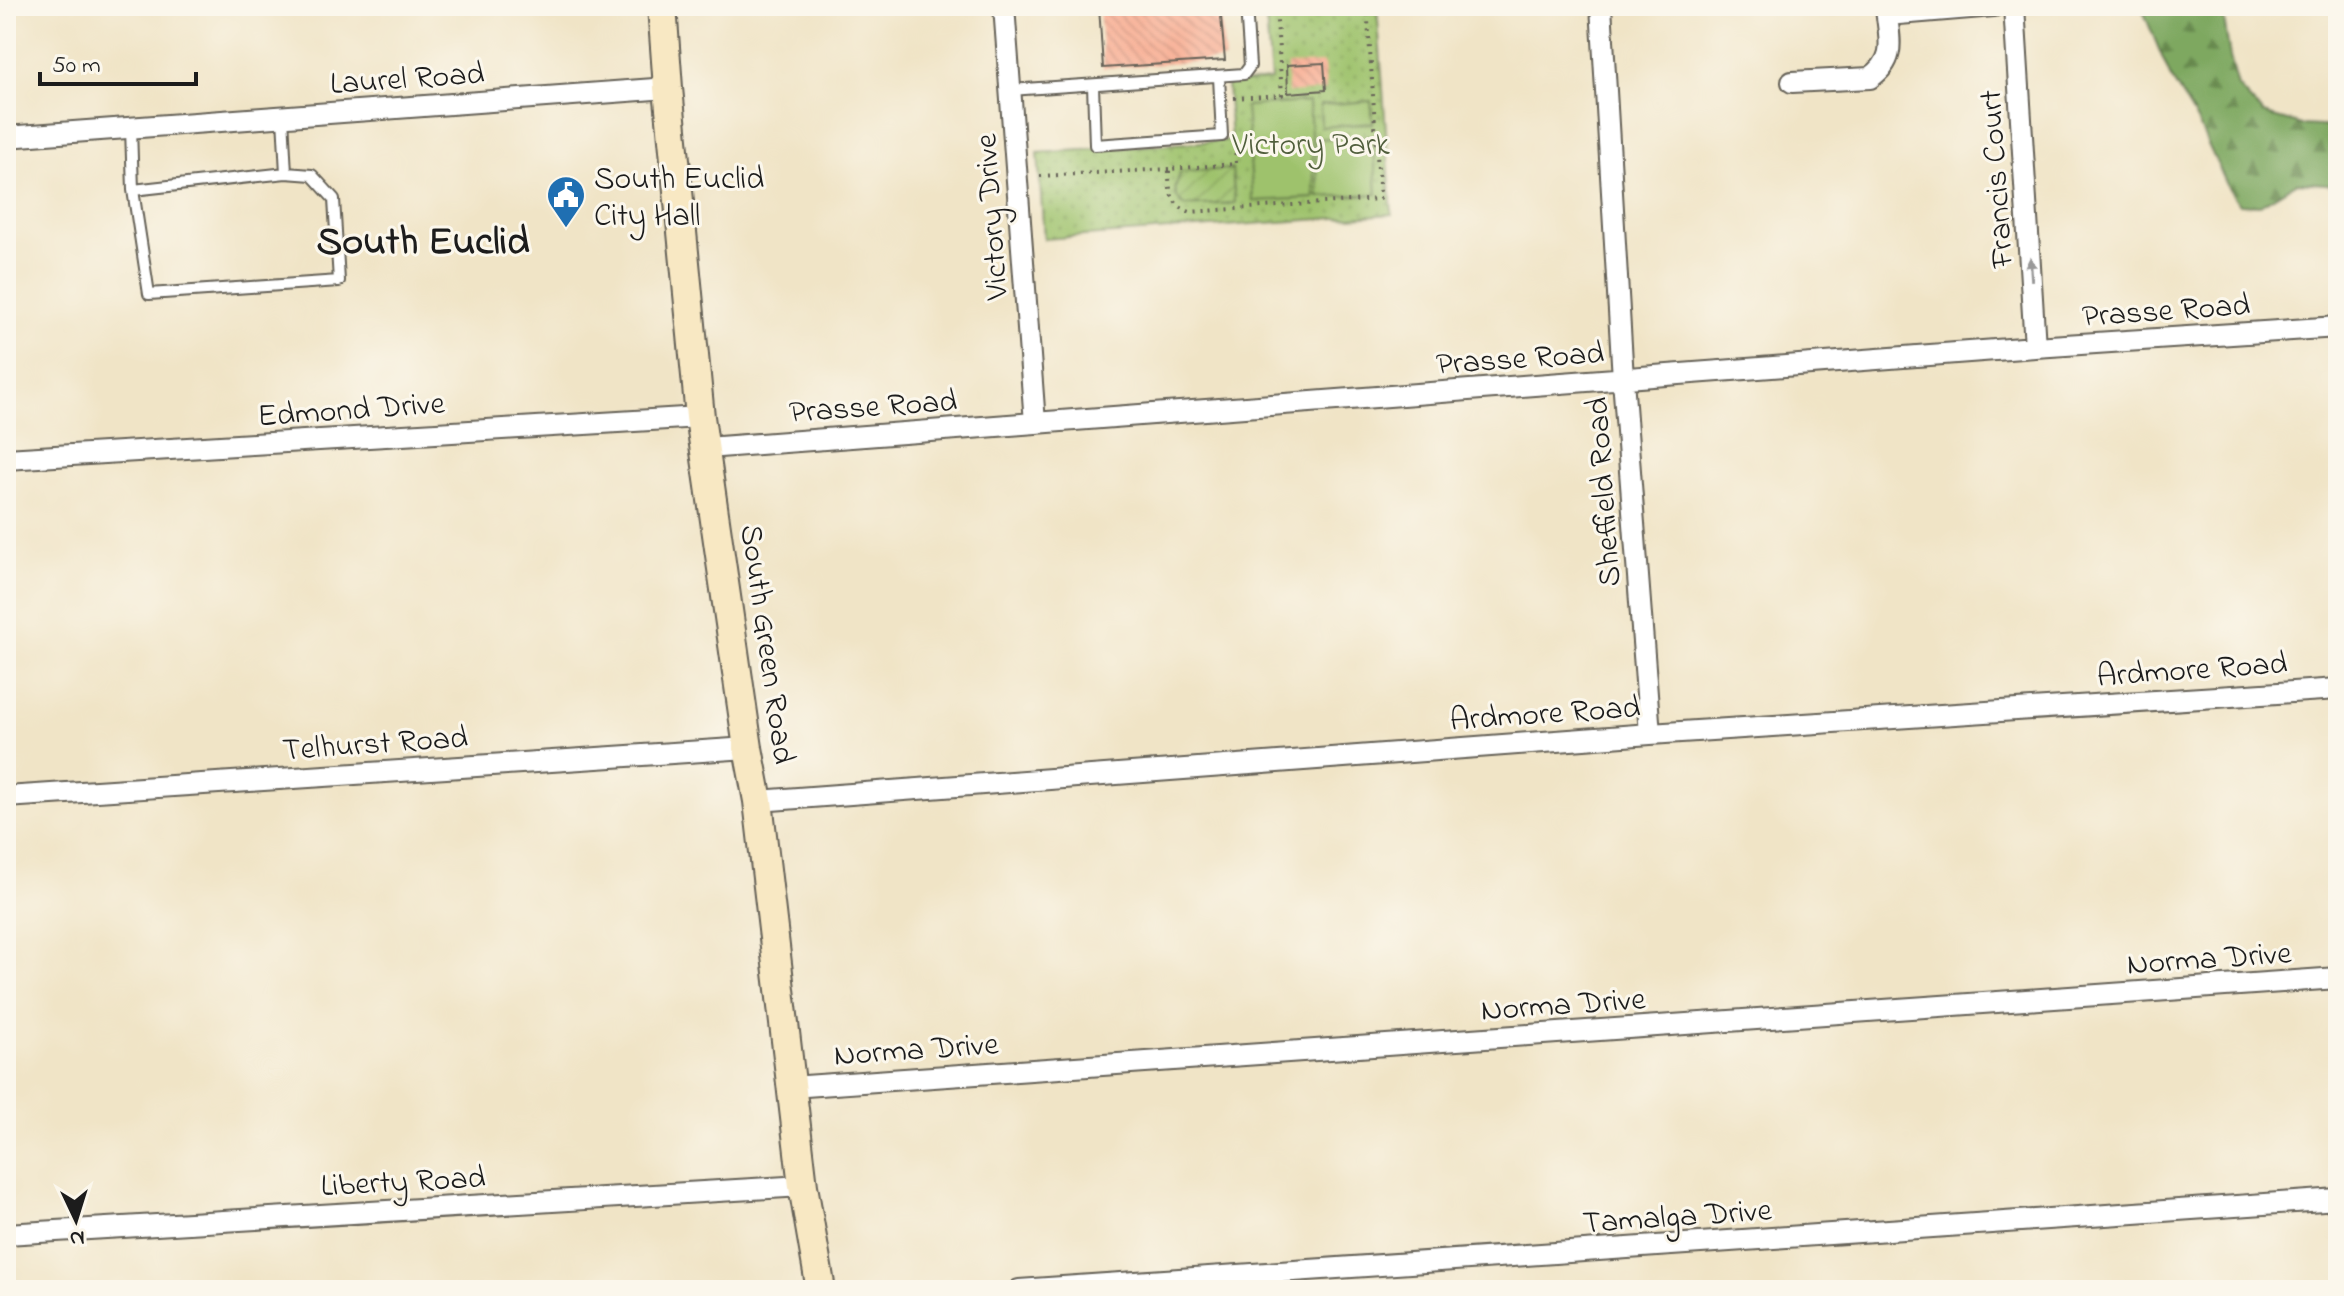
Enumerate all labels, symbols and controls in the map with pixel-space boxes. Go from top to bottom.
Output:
scale bar [40,36,196,86]
text: 50 m [52,49,101,84]
street label: Laurel Road [329,52,486,109]
street label: Francis Court [1969,88,2028,270]
park label: Victory Park [1231,123,1391,170]
street label: Victory Drive [964,131,1023,302]
place label: South Euclid City Hall [594,157,764,241]
public building icon: South Euclid City Hall [545,174,587,229]
district label: South Euclid [317,214,530,273]
one-way arrow [2024,256,2037,281]
street label: Prasse Road [2081,283,2252,342]
street label: Prasse Road [1435,331,1606,390]
street label: Prasse Road [788,379,959,438]
street label: Edmond Drive [256,381,447,441]
street label: Sheffield Road [1575,395,1636,588]
street label: South Green Road [725,522,806,767]
street label: Ardmore Road [2095,641,2289,702]
street label: Ardmore Road [1448,685,1642,746]
street label: Telhurst Road [281,716,470,775]
street label: Norma Drive [2125,931,2294,990]
street label: Norma Drive [1479,977,1648,1036]
street label: Norma Drive [832,1022,1001,1081]
street label: Liberty Road [320,1156,487,1211]
north arrow [36,1180,116,1260]
street label: Tamalga Drive [1581,1188,1774,1249]
text: N [69,1220,86,1253]

